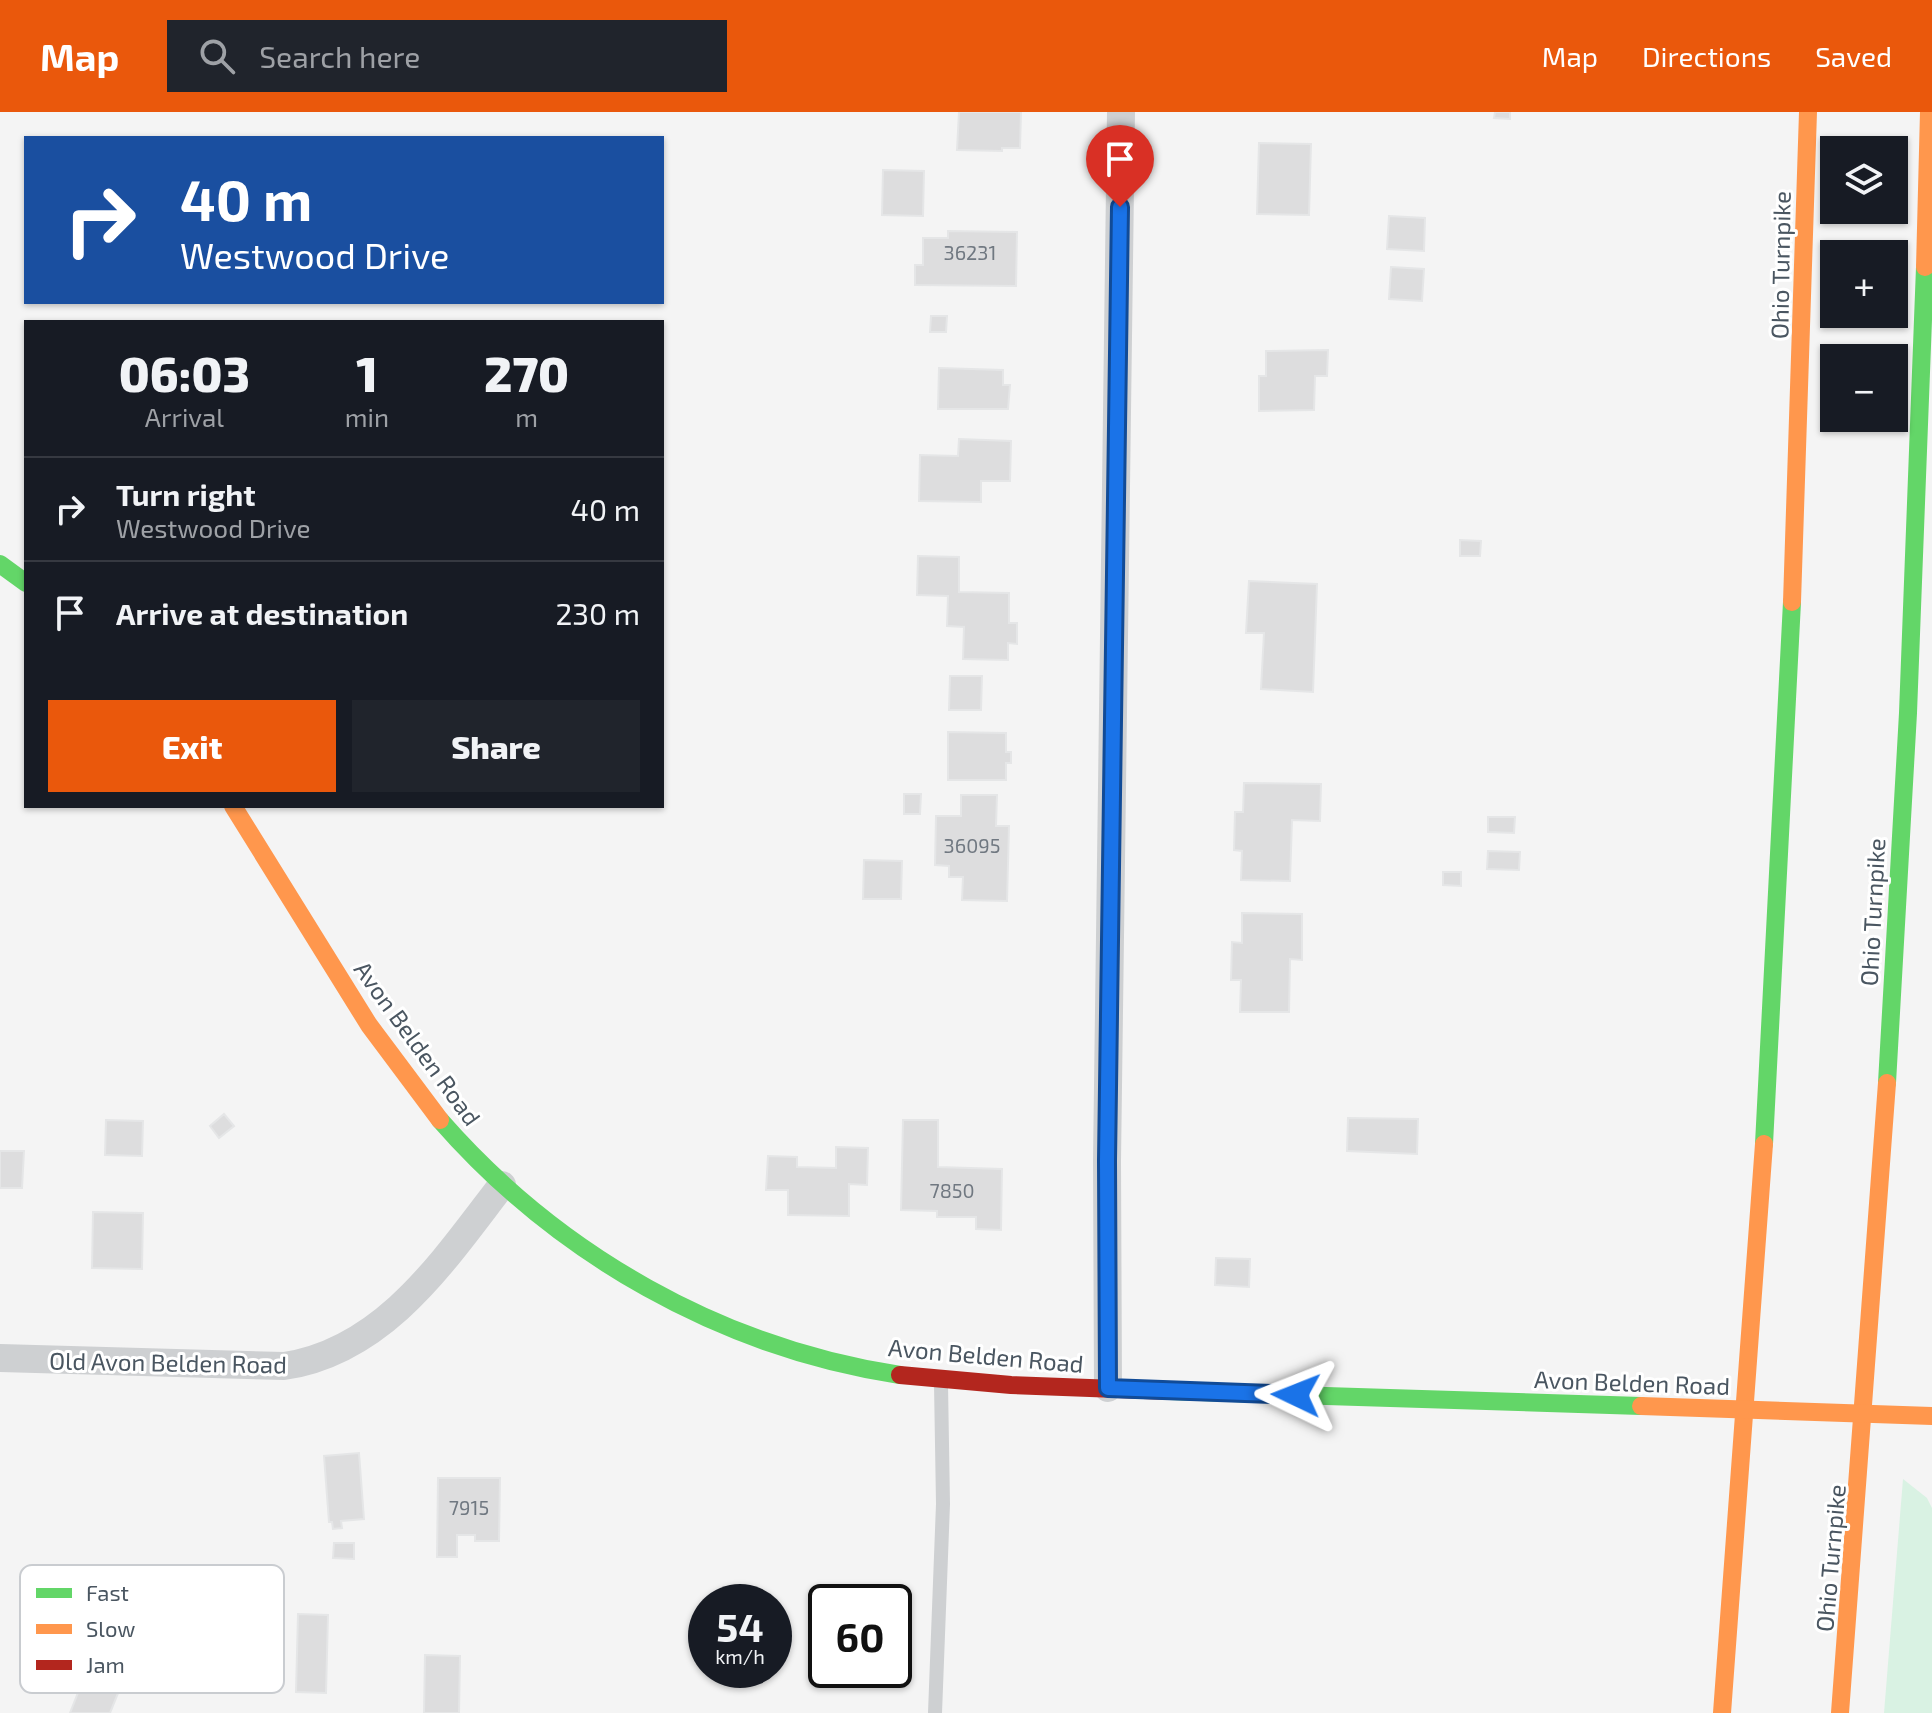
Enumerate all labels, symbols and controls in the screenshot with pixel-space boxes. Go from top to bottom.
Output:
search box [167,20,727,92]
text: Map [40,33,119,79]
icon: search [195,34,239,78]
text: Search here [259,38,420,74]
text: Map [1542,39,1598,73]
text: Directions [1642,39,1771,73]
text: Saved [1815,39,1892,73]
pin [1086,125,1154,207]
map controls [1820,136,1908,432]
button: layers [1820,136,1908,224]
icon: arrive [1098,137,1142,181]
text: 40 m [180,165,312,232]
icon: right [48,168,152,272]
street label: Ohio Turnpike [1764,191,1796,339]
text: Westwood Drive [180,233,449,276]
house number: 36231 [944,240,996,264]
button: + [1820,240,1908,328]
text: 06:03 [119,344,250,402]
text: 1 [356,344,378,402]
text: 270 [484,344,569,402]
button: − [1820,344,1908,432]
text: Arrival [145,401,224,432]
text: min [345,401,389,432]
text: m [515,401,538,432]
text: Turn right [116,476,256,512]
icon: right [48,487,92,531]
text: 40 m [570,491,640,527]
text: Westwood Drive [116,512,311,543]
icon: arrive [48,591,92,635]
text: Arrive at destination [116,595,408,631]
text: 230 m [555,595,640,631]
button: Exit [48,700,336,792]
button: Share [352,700,640,792]
house number: 36095 [944,833,1000,857]
street label: Ohio Turnpike [1854,837,1890,987]
street label: Avon Belden Road [349,955,487,1131]
house number: 7850 [929,1178,975,1202]
street label: Avon Belden Road [887,1332,1085,1378]
street label: Old Avon Belden Road [49,1345,287,1379]
position arrow [1254,1353,1338,1437]
street label: Avon Belden Road [1534,1364,1730,1400]
street label: Ohio Turnpike [1809,1483,1851,1633]
house number: 7915 [449,1495,489,1519]
legend [20,1565,284,1693]
text: Fast [86,1579,129,1605]
speed limit sign: 60 [808,1584,912,1688]
text: 54 [716,1602,764,1650]
text: Slow [86,1615,135,1641]
text: km/h [715,1644,765,1668]
text: Jam [86,1651,125,1677]

